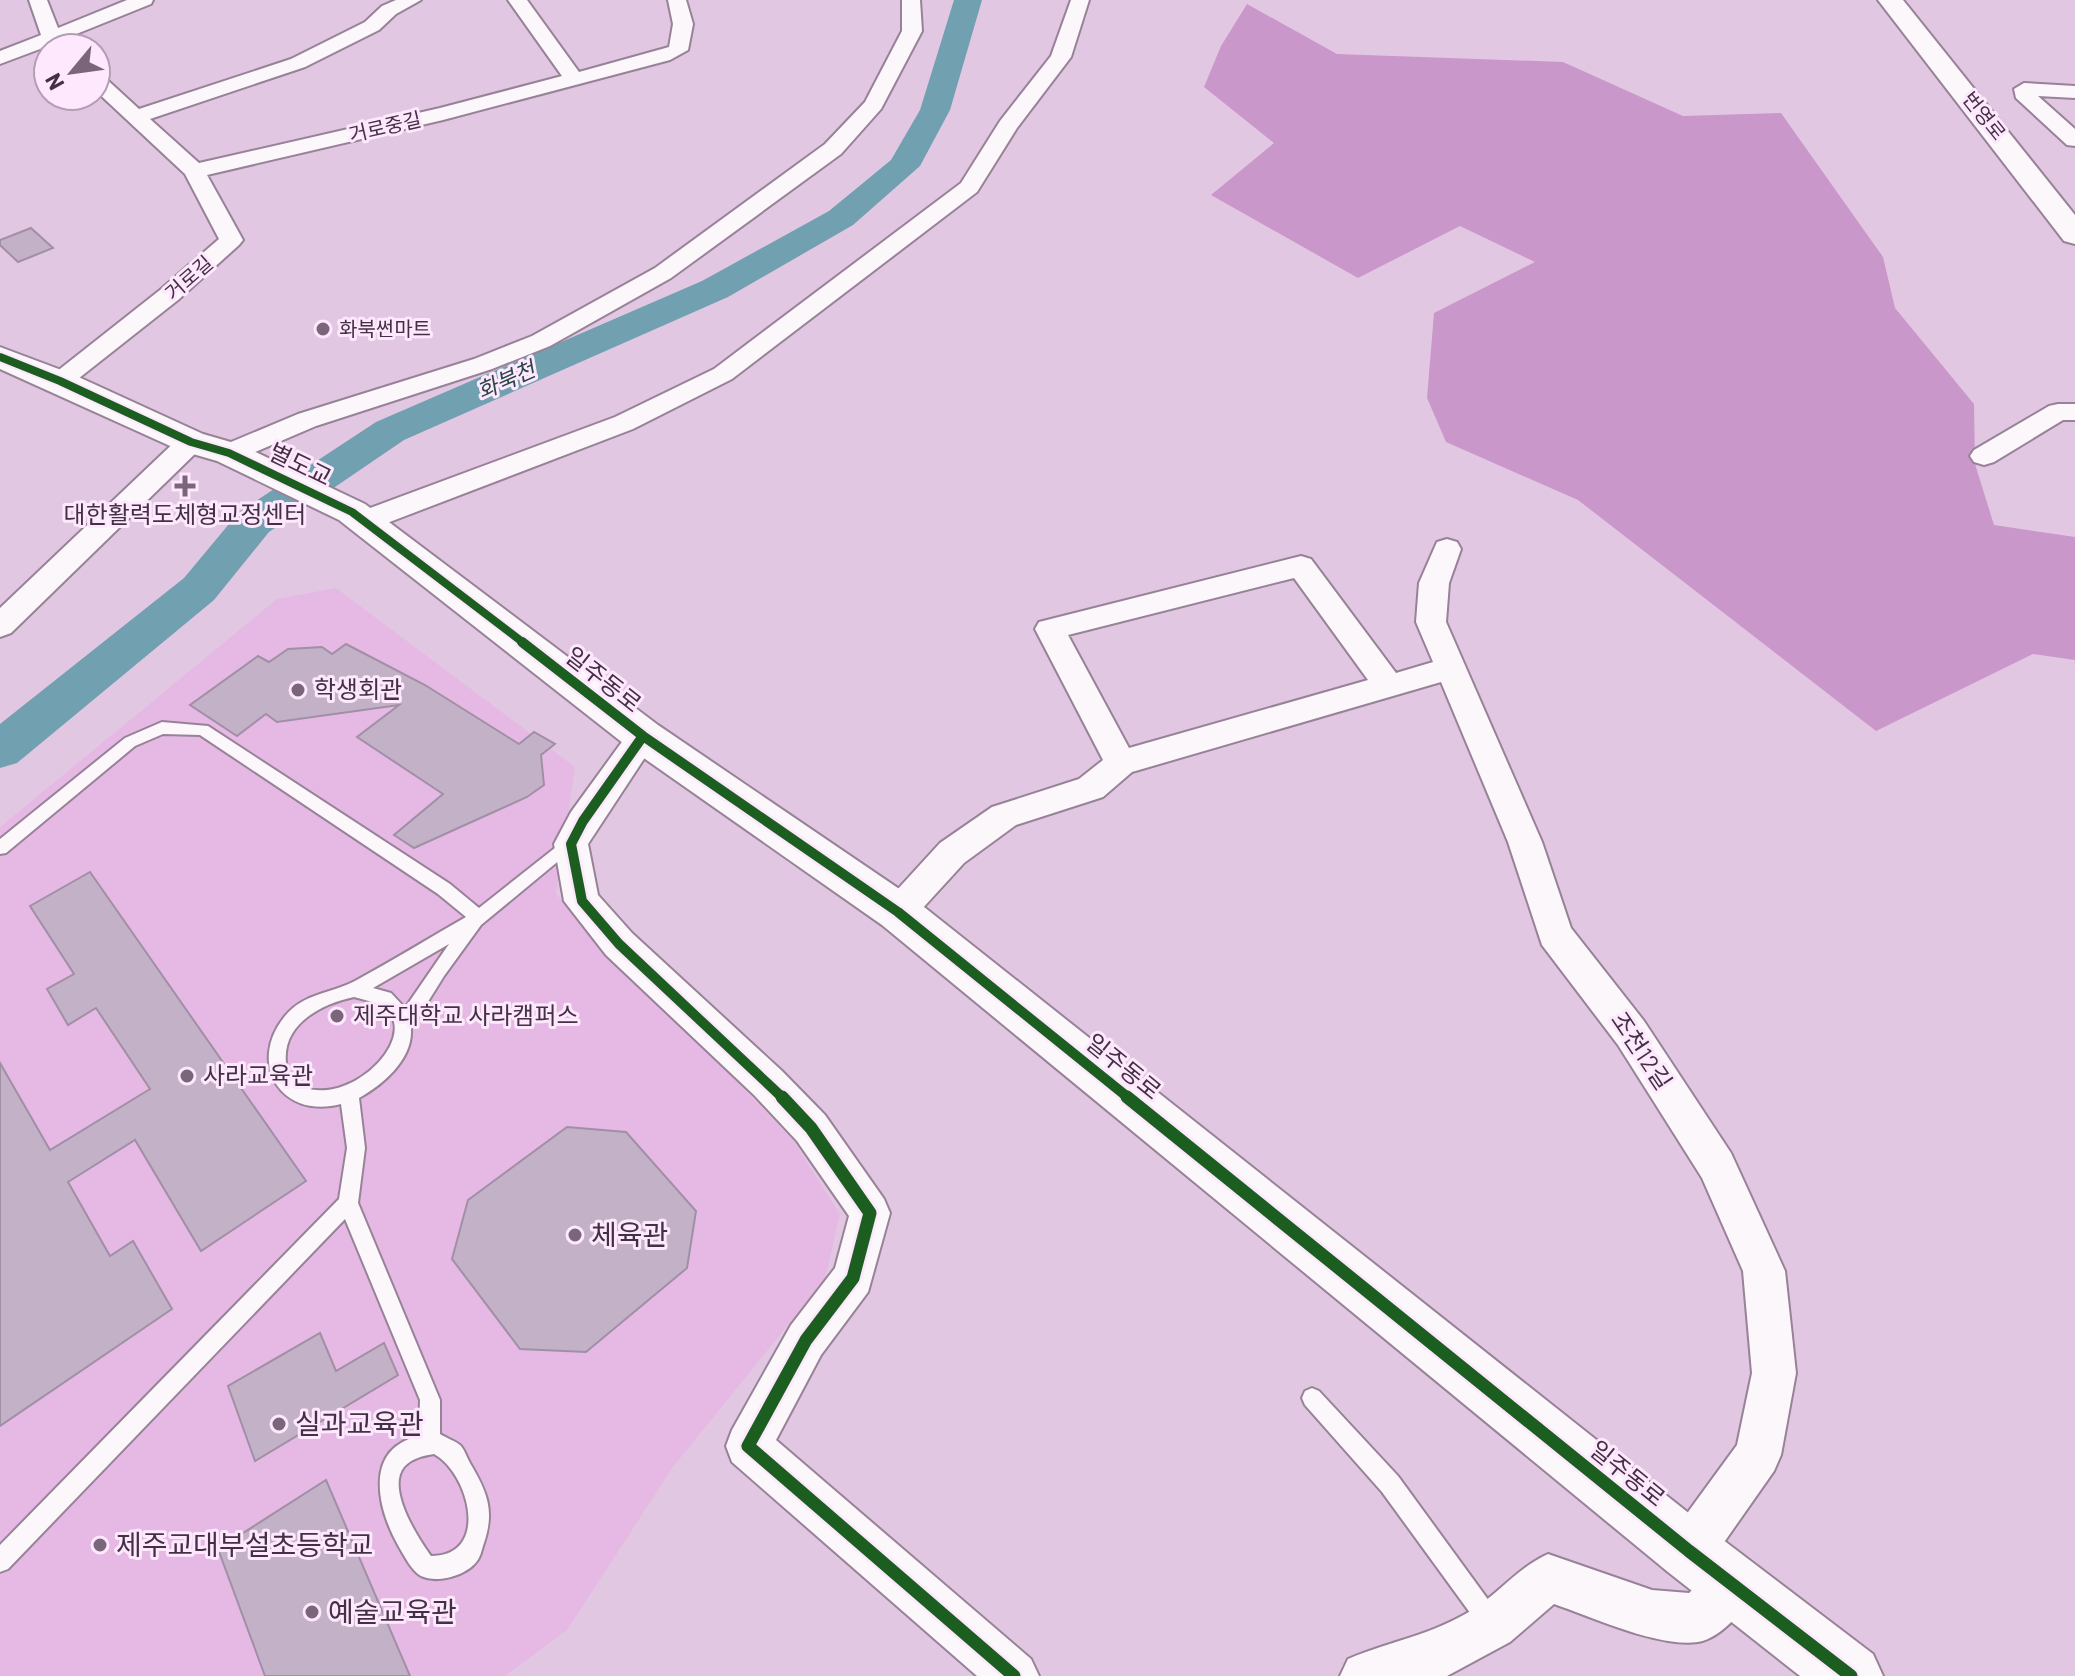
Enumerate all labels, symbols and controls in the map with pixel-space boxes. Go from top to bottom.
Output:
north arrow [32,32,112,112]
text: N [39,69,69,95]
street label: 번영로 [1958,86,2011,144]
street label: 거로중길 [346,106,423,146]
street label: 거로길 [160,250,217,304]
place label: 화북썬마트 [339,316,431,340]
marker: 화북썬마트 [314,320,332,338]
water label: 화북천 [473,354,541,403]
street label: 별도교 [265,436,337,491]
marker: 대한활력도체형교정센터 [174,475,196,497]
place label: 대한활력도체형교정센터 [64,499,306,528]
street label: 일주동로 [560,640,648,717]
place label: 학생회관 [314,674,402,703]
marker: 학생회관 [289,681,307,699]
place label: 제주대학교 사라캠퍼스 [353,1000,579,1029]
street label: 조천12길 [1606,1006,1679,1095]
marker: 제주대학교 사라캠퍼스 [328,1007,346,1025]
street label: 일주동로 [1080,1027,1167,1105]
place label: 사라교육관 [203,1060,313,1089]
marker: 사라교육관 [178,1067,196,1085]
place label: 체육관 [591,1217,668,1251]
marker: 체육관 [566,1226,584,1244]
place label: 실과교육관 [295,1406,424,1440]
marker: 실과교육관 [270,1415,288,1433]
street label: 일주동로 [1584,1434,1671,1512]
place label: 제주교대부설초등학교 [116,1527,374,1561]
marker: 제주교대부설초등학교 [91,1536,109,1554]
place label: 예술교육관 [328,1594,457,1628]
marker: 예술교육관 [303,1603,321,1621]

